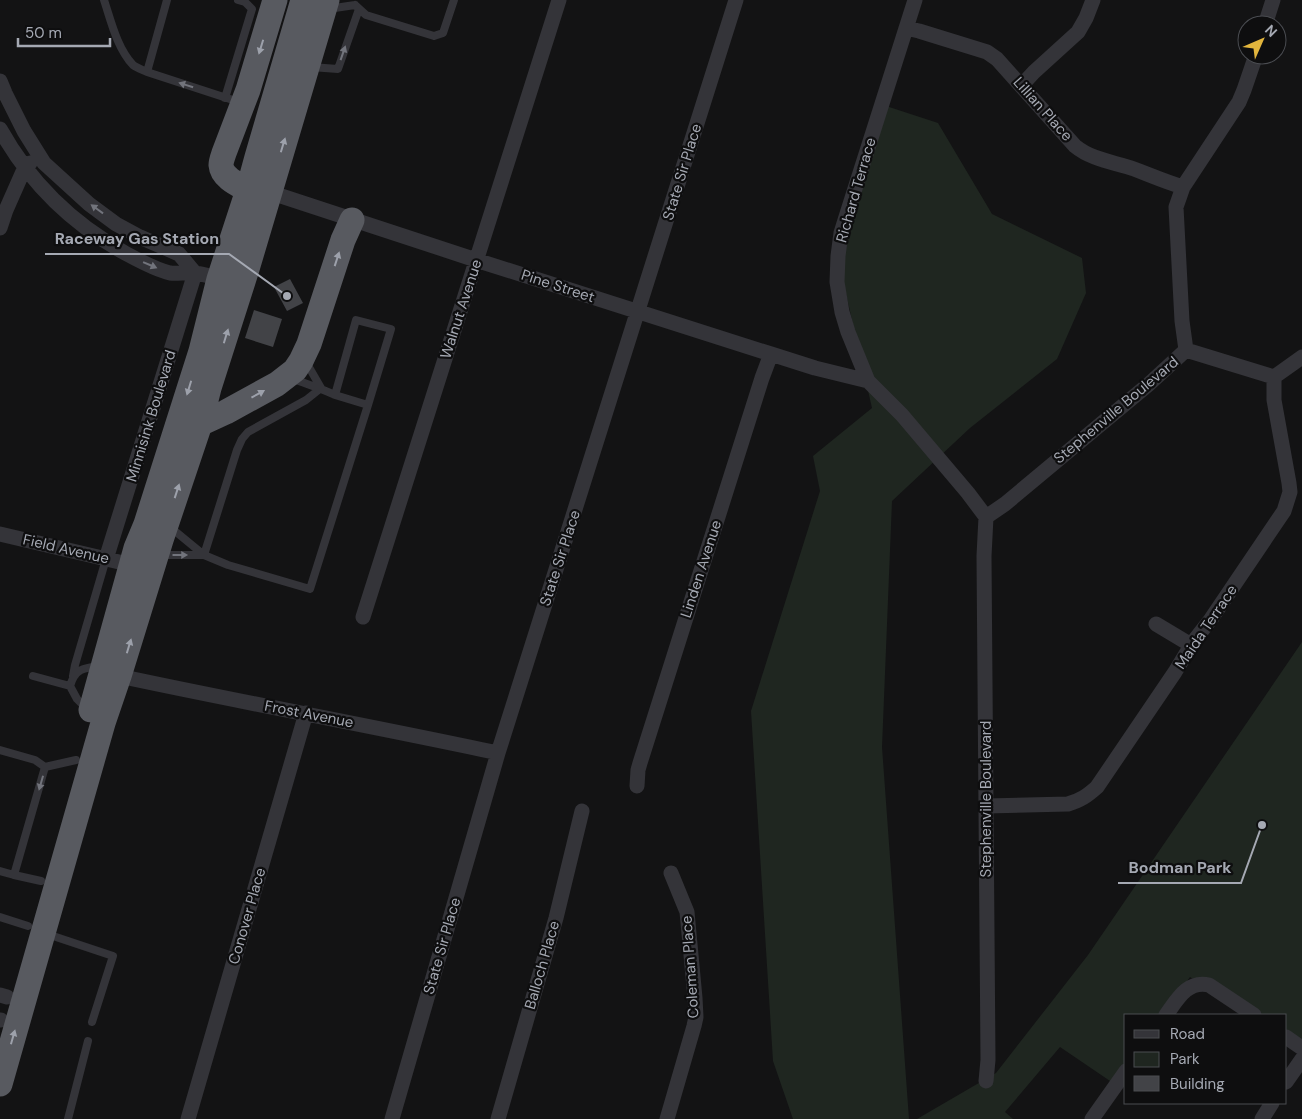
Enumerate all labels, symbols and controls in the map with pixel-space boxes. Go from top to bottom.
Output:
scale bar [18,15,110,47]
north arrow [1237,15,1287,65]
text: N [1261,21,1281,41]
text: 50 m [25,23,62,43]
one-way arrow [257,39,265,54]
one-way arrow [340,46,348,61]
street label: Lillian Place [1009,73,1077,145]
one-way arrow [178,81,193,89]
street label: State Sir Place [658,121,706,223]
street label: Richard Terrace [831,135,881,245]
one-way arrow [280,138,288,153]
one-way arrow [90,205,103,215]
callout: Raceway Gas Station [45,223,229,254]
text: Raceway Gas Station [55,228,219,249]
one-way arrow [333,252,341,267]
street label: Walnut Avenue [436,257,486,361]
one-way arrow [143,261,157,269]
street label: Pine Street [519,265,597,307]
one-way arrow [222,328,230,343]
street label: Minnisink Boulevard [121,348,181,484]
street label: Stephenville Boulevard [1049,352,1183,468]
one-way arrow [185,380,192,395]
one-way arrow [251,390,266,398]
one-way arrow [173,483,181,498]
street label: State Sir Place [535,507,585,609]
street label: Linden Avenue [676,518,726,620]
street label: Field Avenue [21,529,111,569]
one-way arrow [173,551,189,559]
street label: Maida Terrace [1170,581,1242,673]
one-way arrow [125,639,133,654]
street label: Frost Avenue [263,696,355,732]
street label: Stephenville Boulevard [976,720,996,878]
one-way arrow [36,776,44,791]
callout: Bodman Park [1118,852,1241,883]
text: Bodman Park [1129,857,1232,878]
street label: Conover Place [224,865,270,967]
street label: State Sir Place [419,895,465,997]
street label: Coleman Place [676,915,704,1019]
street label: Balloch Place [520,918,564,1012]
legend [1124,1014,1287,1104]
text: Road [1170,1024,1205,1044]
one-way arrow [9,1029,17,1044]
text: Park [1170,1049,1200,1069]
text: Building [1170,1074,1225,1094]

